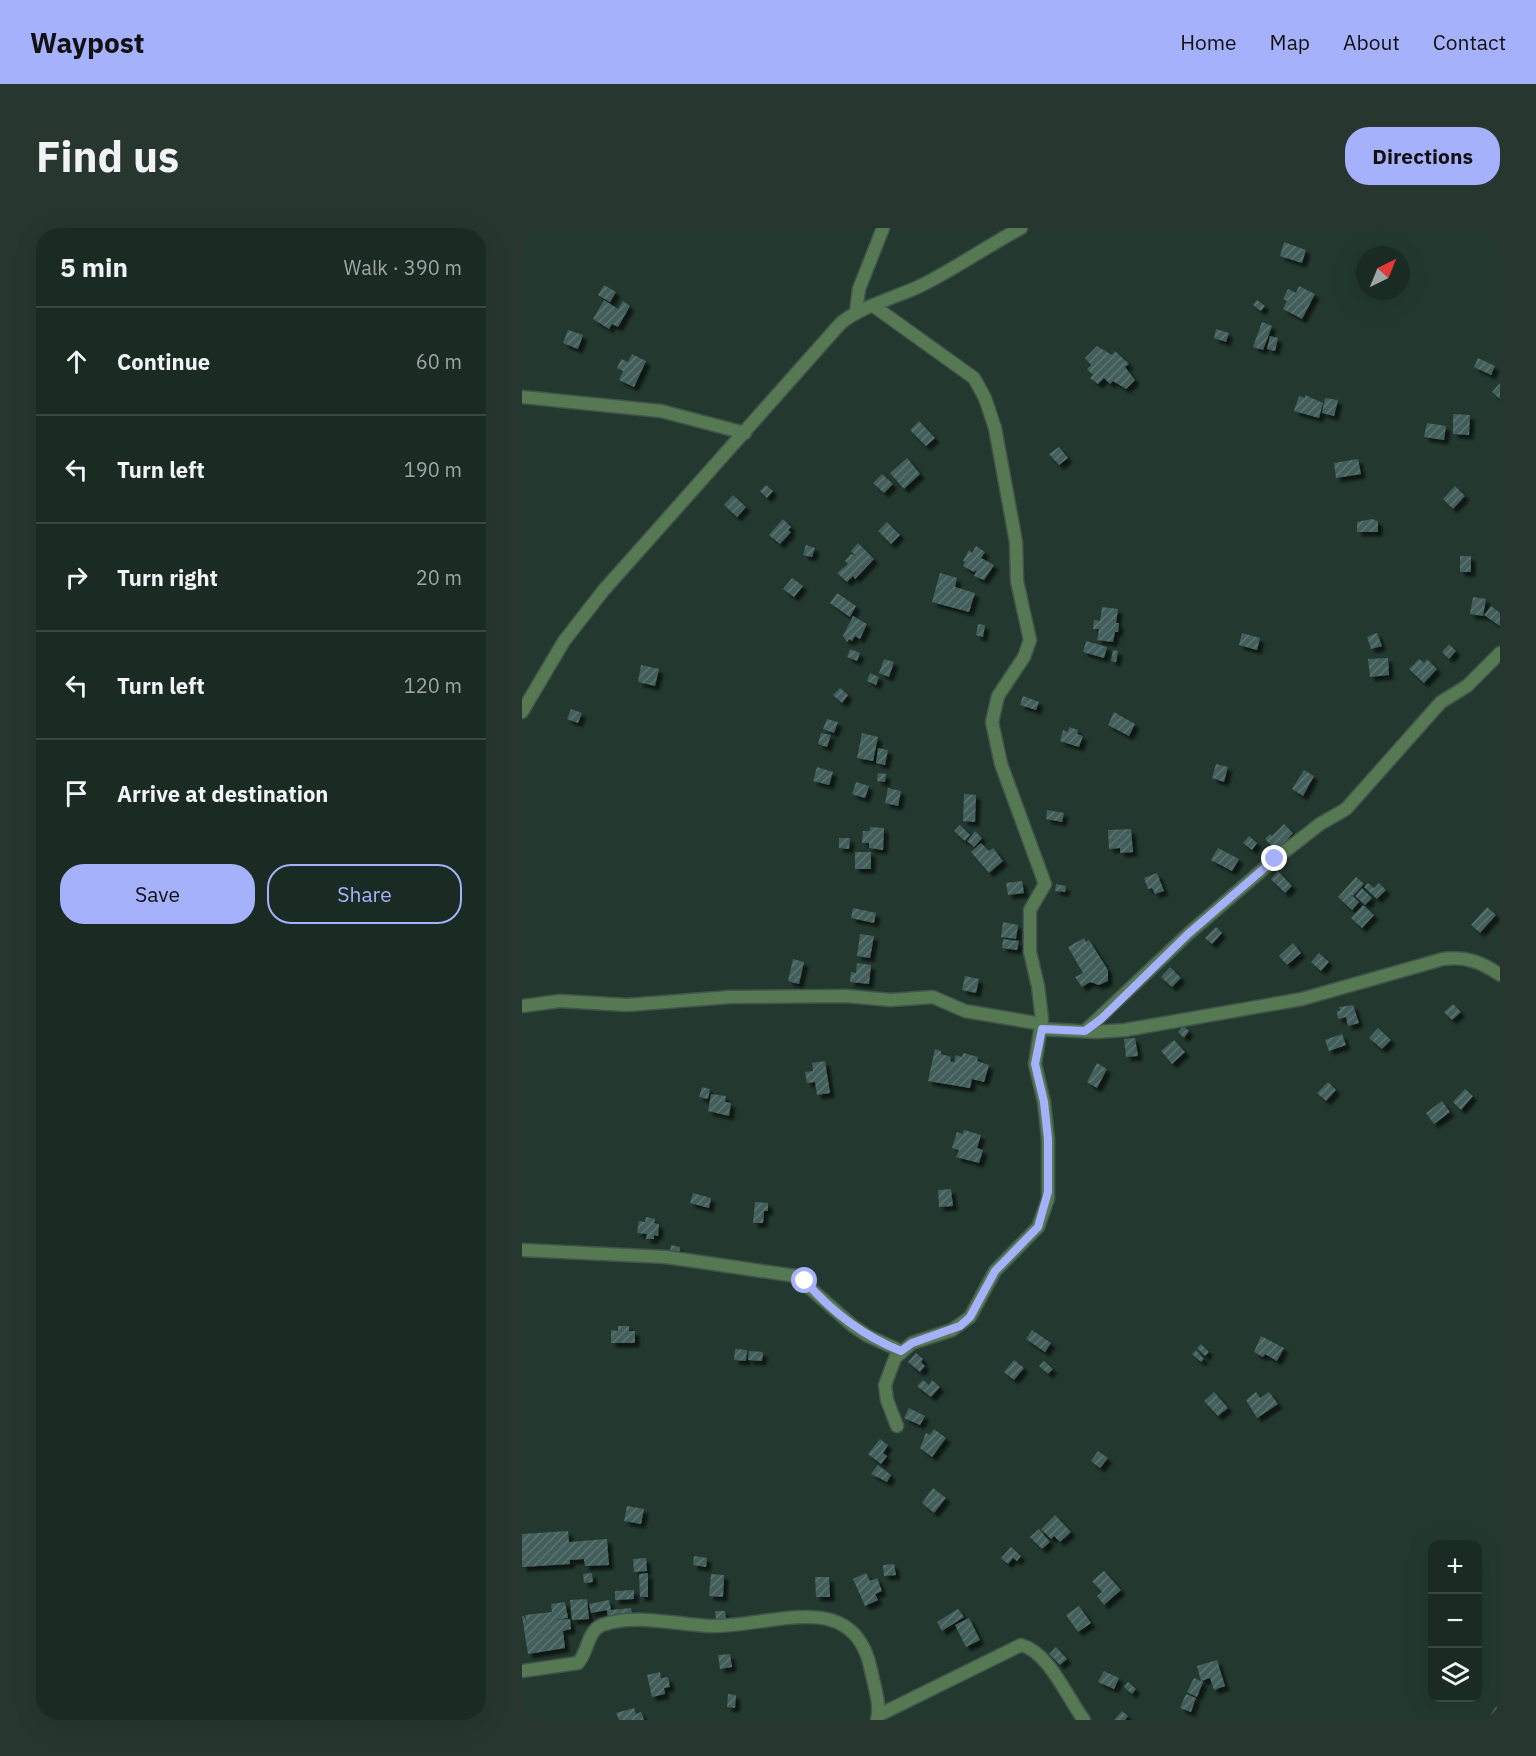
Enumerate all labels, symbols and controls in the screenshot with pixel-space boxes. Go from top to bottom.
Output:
text: Waypost [30,24,144,61]
text: Home [1180,28,1237,56]
text: Map [1270,28,1310,56]
text: About [1343,28,1400,56]
text: Contact [1433,28,1506,56]
button: Directions [1345,127,1500,185]
text: Find us [36,129,179,184]
north arrow [1356,246,1410,300]
text: 5 min [60,250,128,284]
text: Walk · 390 m [344,254,462,281]
icon: ahead [60,345,93,378]
text: Continue [117,347,210,376]
text: 60 m [416,348,462,375]
icon: left [60,453,93,486]
text: Turn left [117,455,205,484]
text: 190 m [404,456,462,483]
icon: right [60,561,93,594]
text: Turn right [117,563,218,592]
text: 20 m [416,564,462,591]
icon: left [60,669,93,702]
text: Turn left [117,671,205,700]
text: 120 m [404,672,462,699]
icon: arrive [60,777,93,810]
text: Arrive at destination [117,779,328,808]
route end [1261,845,1287,871]
button: Save [60,864,255,924]
button: Share [267,864,462,924]
route start [791,1267,817,1293]
map controls [1428,1540,1482,1702]
button: + [1428,1540,1482,1594]
button: − [1428,1594,1482,1648]
button: layers [1428,1648,1482,1702]

